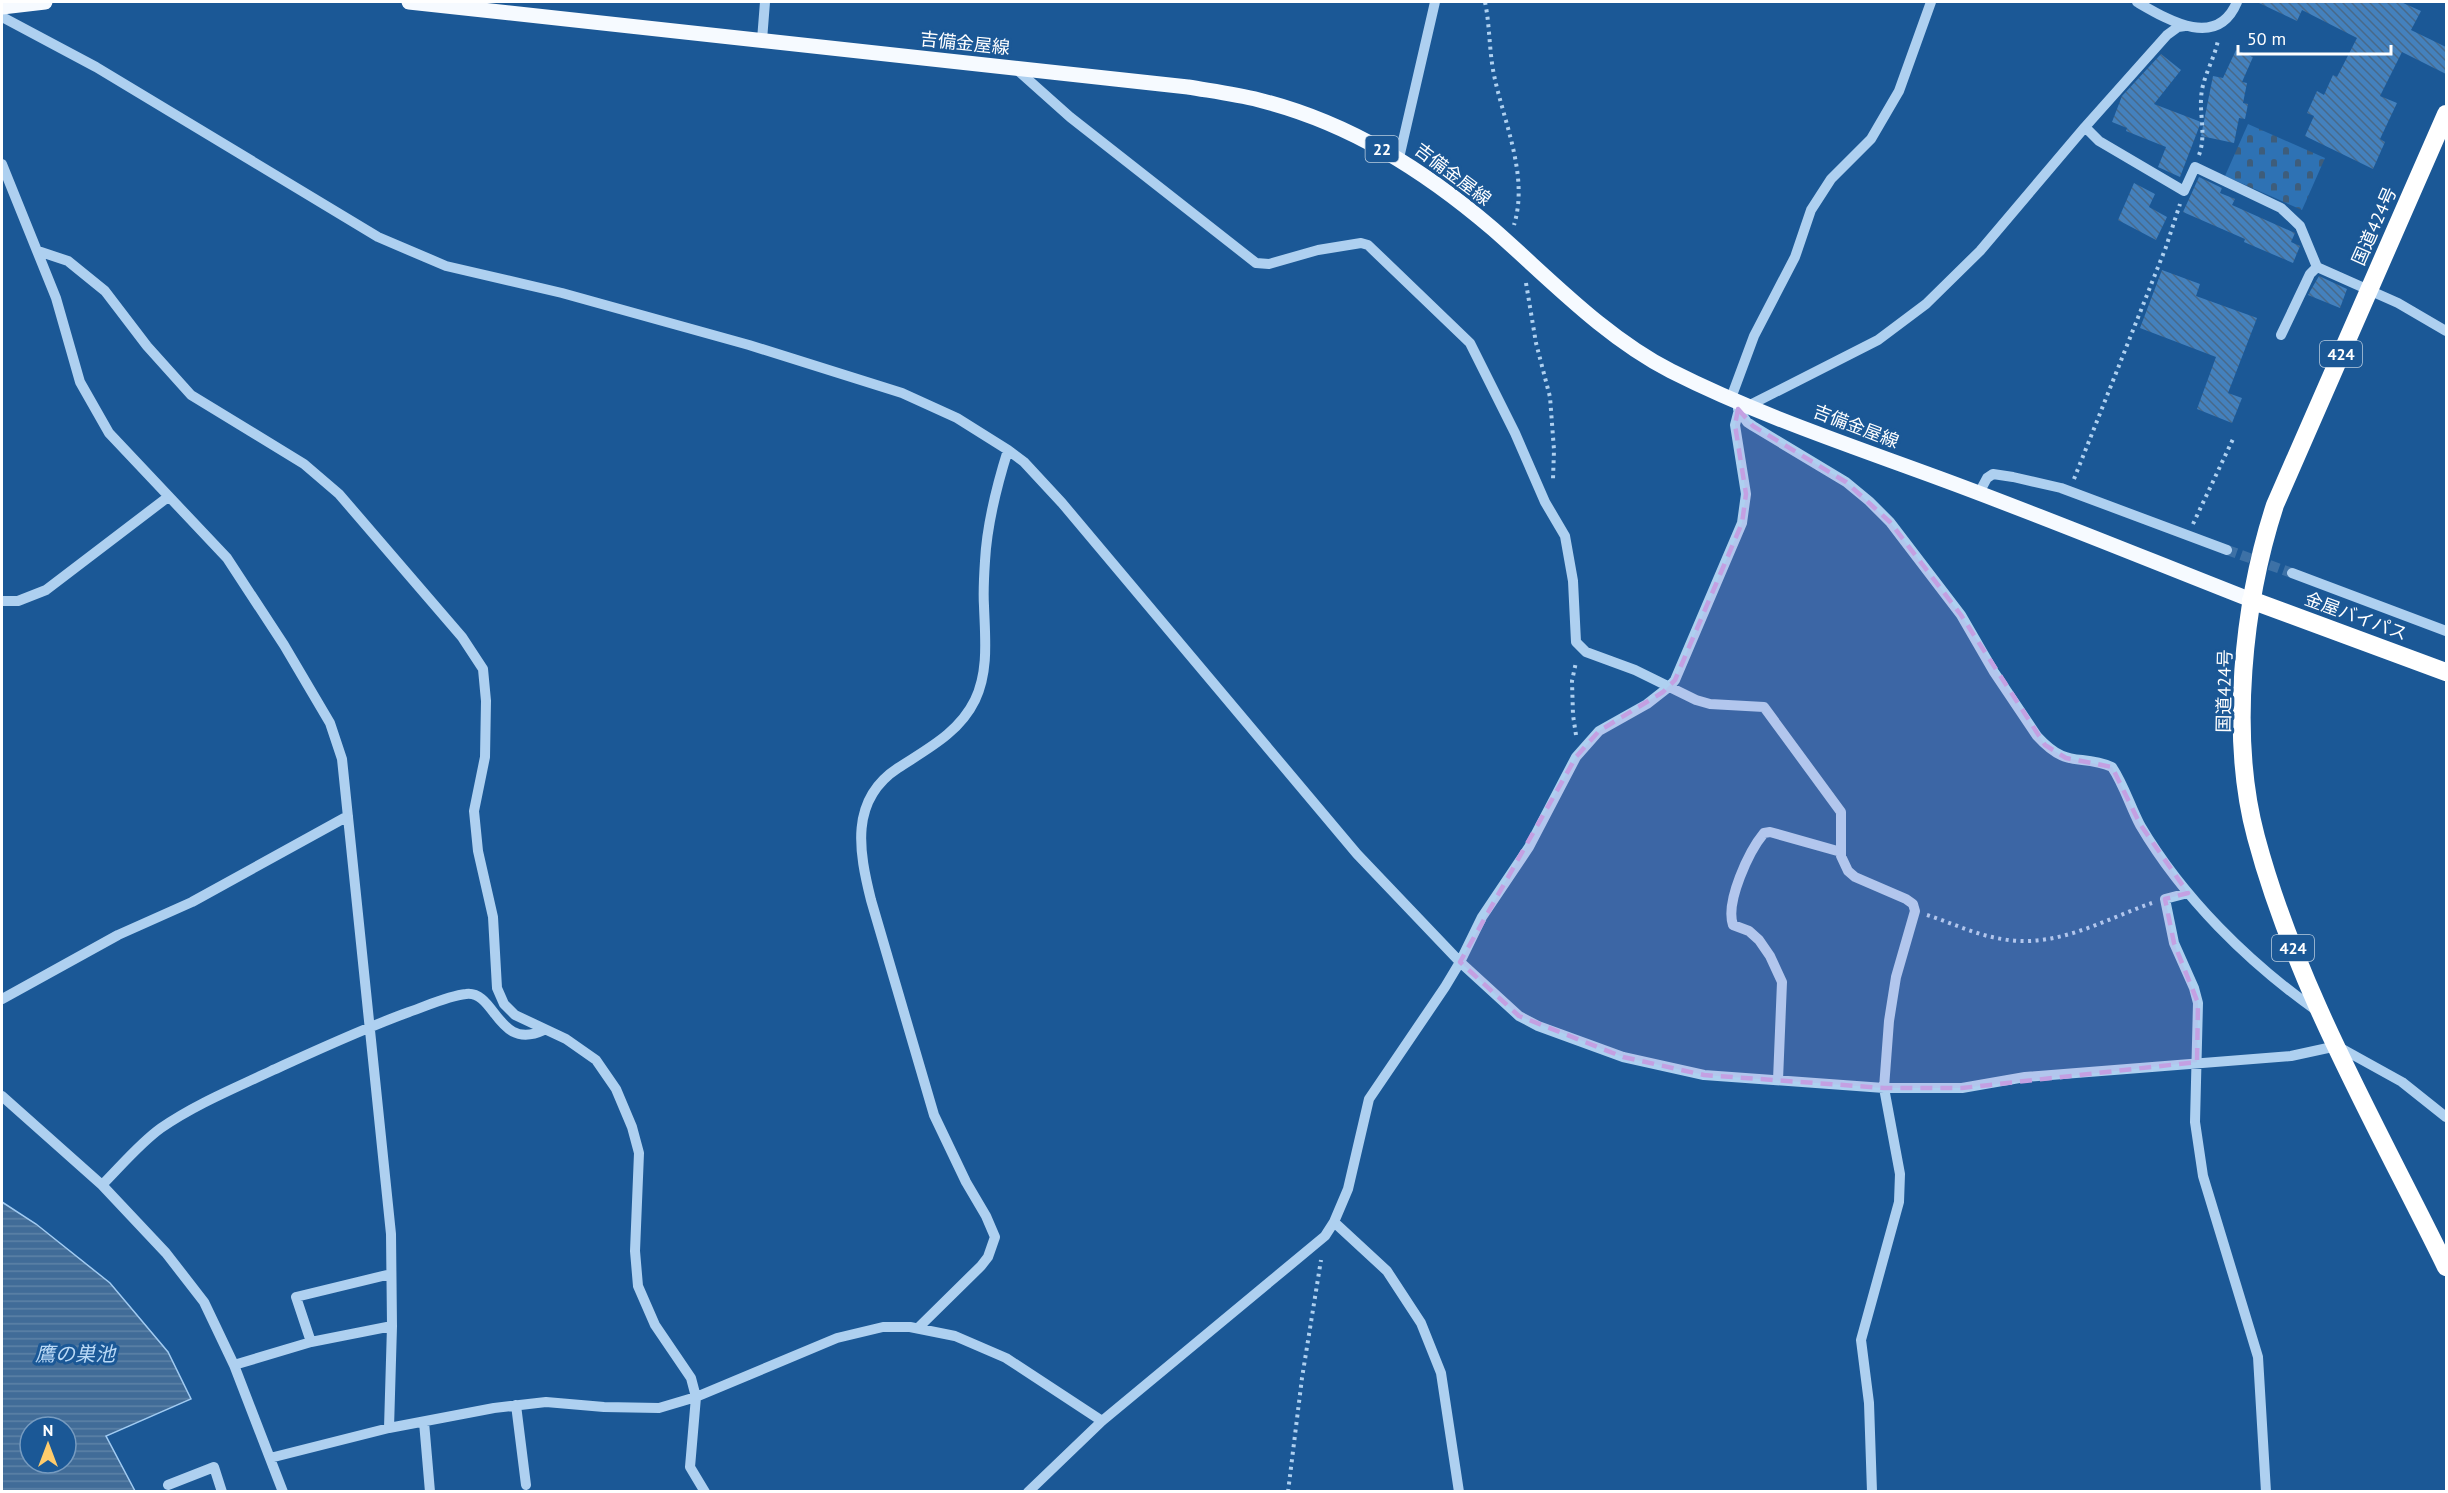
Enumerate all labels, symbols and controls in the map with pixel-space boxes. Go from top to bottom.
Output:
scale bar [2238,18,2391,56]
street label: 吉備金屋線 [919,27,1011,59]
text: 50 m [2247,27,2286,50]
road number: 22 [1366,136,1398,162]
street label: 吉備金屋線 [1410,138,1496,210]
street label: 国道424号 [2347,183,2401,269]
road number: 424 [2320,341,2362,367]
street label: 吉備金屋線 [1810,399,1902,453]
street label: 金屋バイパス [2301,587,2411,645]
street label: 国道424号 [2212,649,2236,733]
road number: 424 [2272,935,2314,961]
water label: 鷹の巣池 [35,1341,117,1367]
north arrow [18,1415,78,1475]
text: N [43,1420,53,1440]

